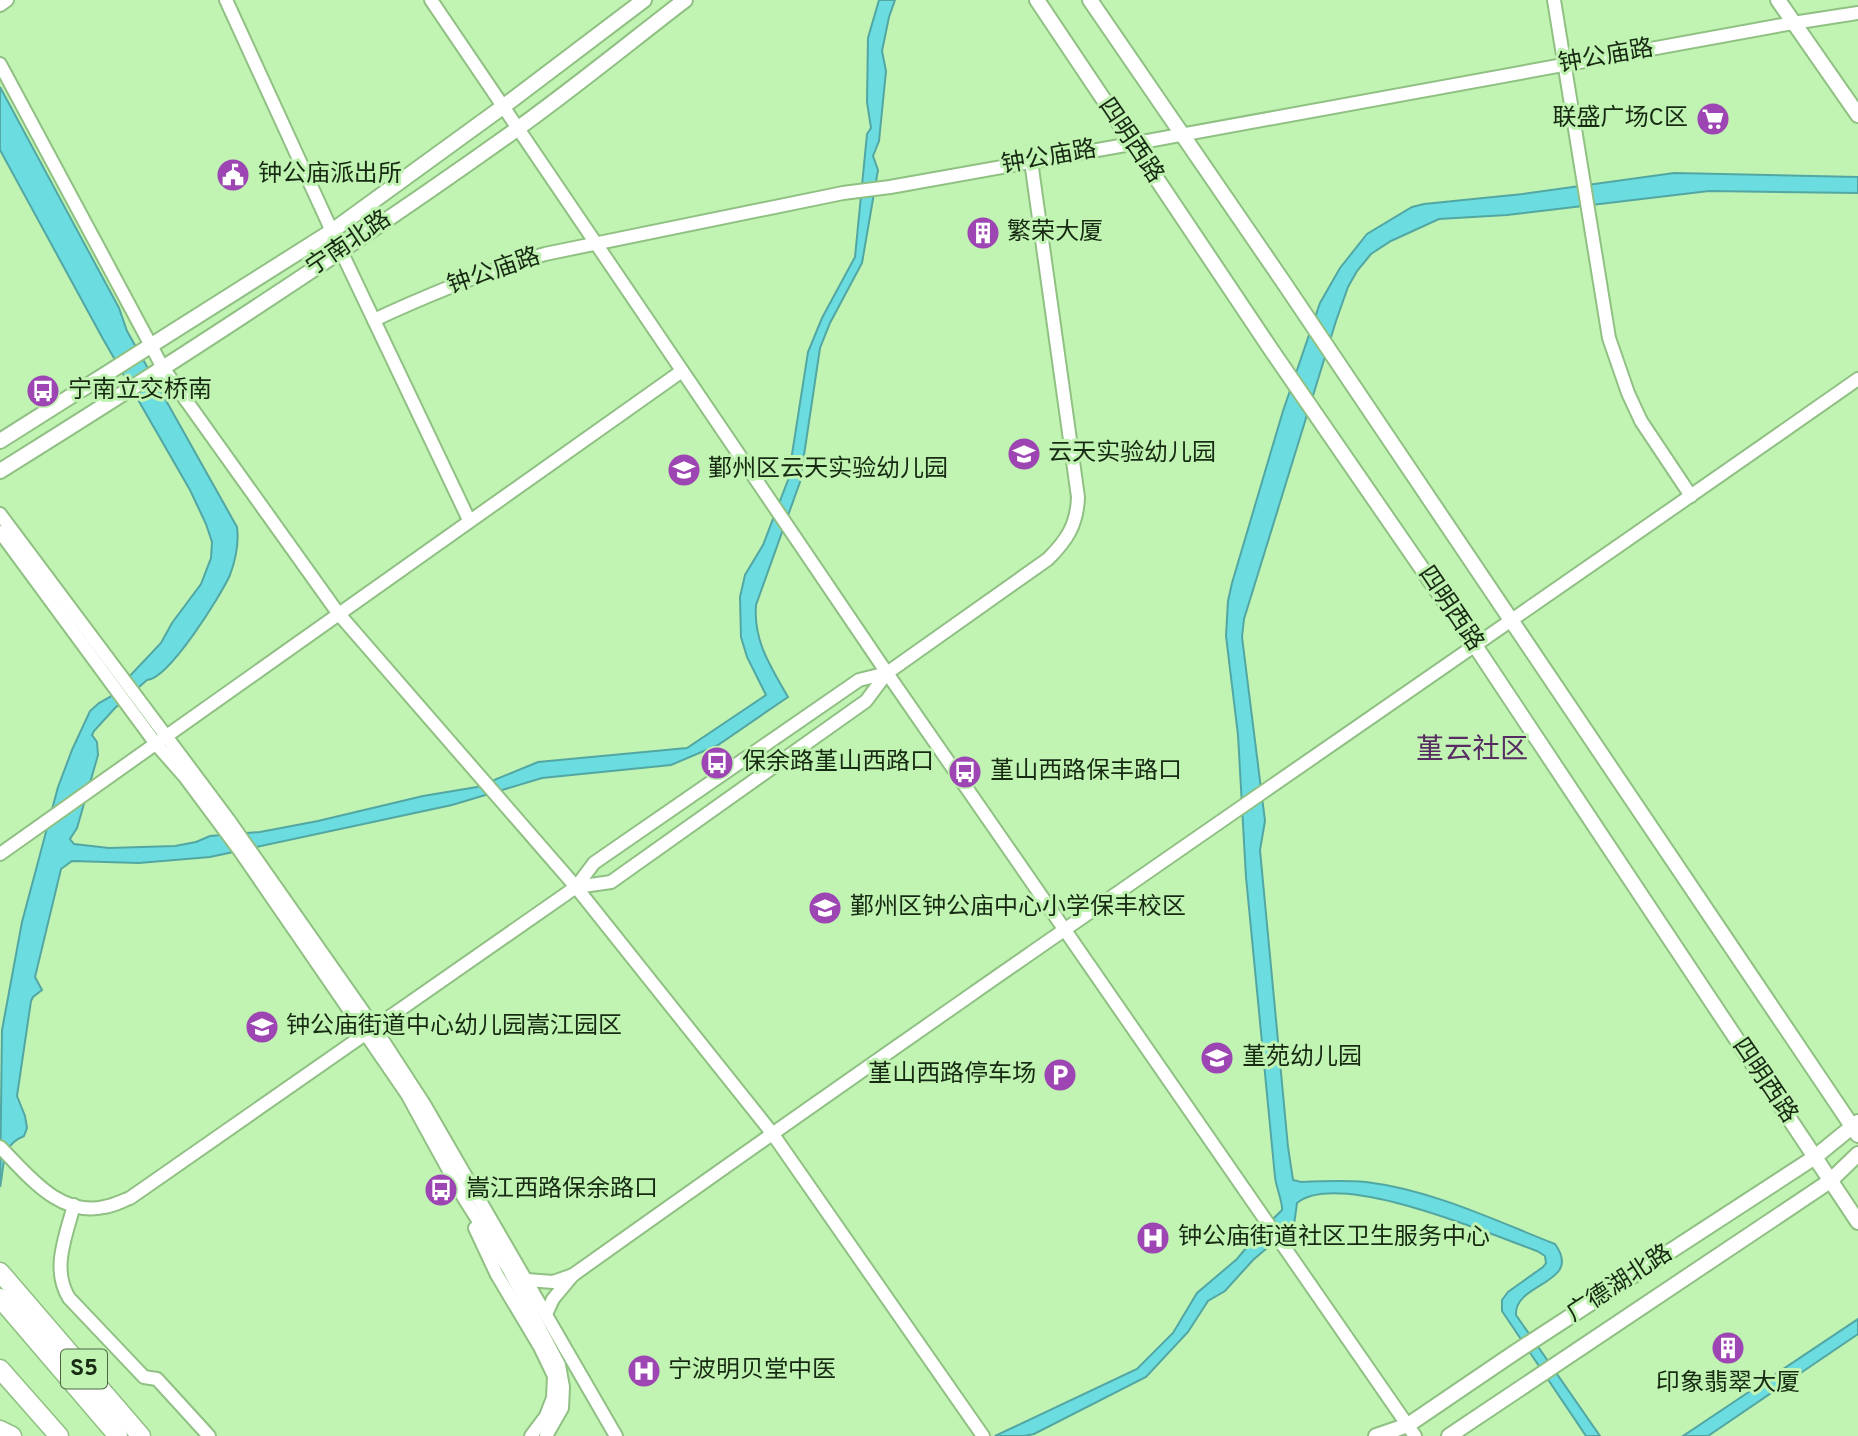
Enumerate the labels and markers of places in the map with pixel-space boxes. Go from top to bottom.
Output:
supermarket icon: 联盛广场C区 [1694,100,1732,138]
place label: 联盛广场C区 [1552,104,1688,134]
public building icon: 钟公庙派出所 [214,156,252,194]
place label: 钟公庙派出所 [258,160,402,190]
building icon: 繁荣大厦 [964,214,1002,252]
place label: 繁荣大厦 [1007,218,1103,248]
bus stop icon: 宁南立交桥南 [24,372,62,410]
place label: 宁南立交桥南 [68,376,212,406]
school or university icon: 云天实验幼儿园 [1005,435,1043,473]
place label: 云天实验幼儿园 [1048,439,1216,469]
school or university icon: 鄞州区云天实验幼儿园 [665,451,703,489]
place label: 鄞州区云天实验幼儿园 [708,455,948,485]
bus stop icon: 保余路堇山西路口 [698,744,736,782]
place label: 保余路堇山西路口 [742,748,934,778]
bus stop icon: 堇山西路保丰路口 [946,753,984,791]
place label: 堇山西路保丰路口 [990,757,1182,787]
school or university icon: 鄞州区钟公庙中心小学保丰校区 [806,889,844,927]
place label: 鄞州区钟公庙中心小学保丰校区 [850,893,1186,923]
school or university icon: 钟公庙街道中心幼儿园嵩江园区 [243,1008,281,1046]
place label: 钟公庙街道中心幼儿园嵩江园区 [286,1012,622,1042]
school or university icon: 堇苑幼儿园 [1198,1039,1236,1077]
place label: 堇苑幼儿园 [1242,1043,1362,1073]
parking icon: 堇山西路停车场 [1041,1056,1079,1094]
place label: 堇山西路停车场 [868,1060,1036,1090]
bus stop icon: 嵩江西路保余路口 [422,1171,460,1209]
place label: 嵩江西路保余路口 [466,1175,658,1205]
hospital icon: 钟公庙街道社区卫生服务中心 [1134,1219,1172,1257]
place label: 钟公庙街道社区卫生服务中心 [1178,1223,1490,1253]
building icon: 印象翡翠大厦 [1709,1329,1747,1367]
hospital icon: 宁波明贝堂中医 [625,1352,663,1390]
place label: 宁波明贝堂中医 [668,1356,836,1386]
place label: 印象翡翠大厦 [1656,1369,1800,1399]

